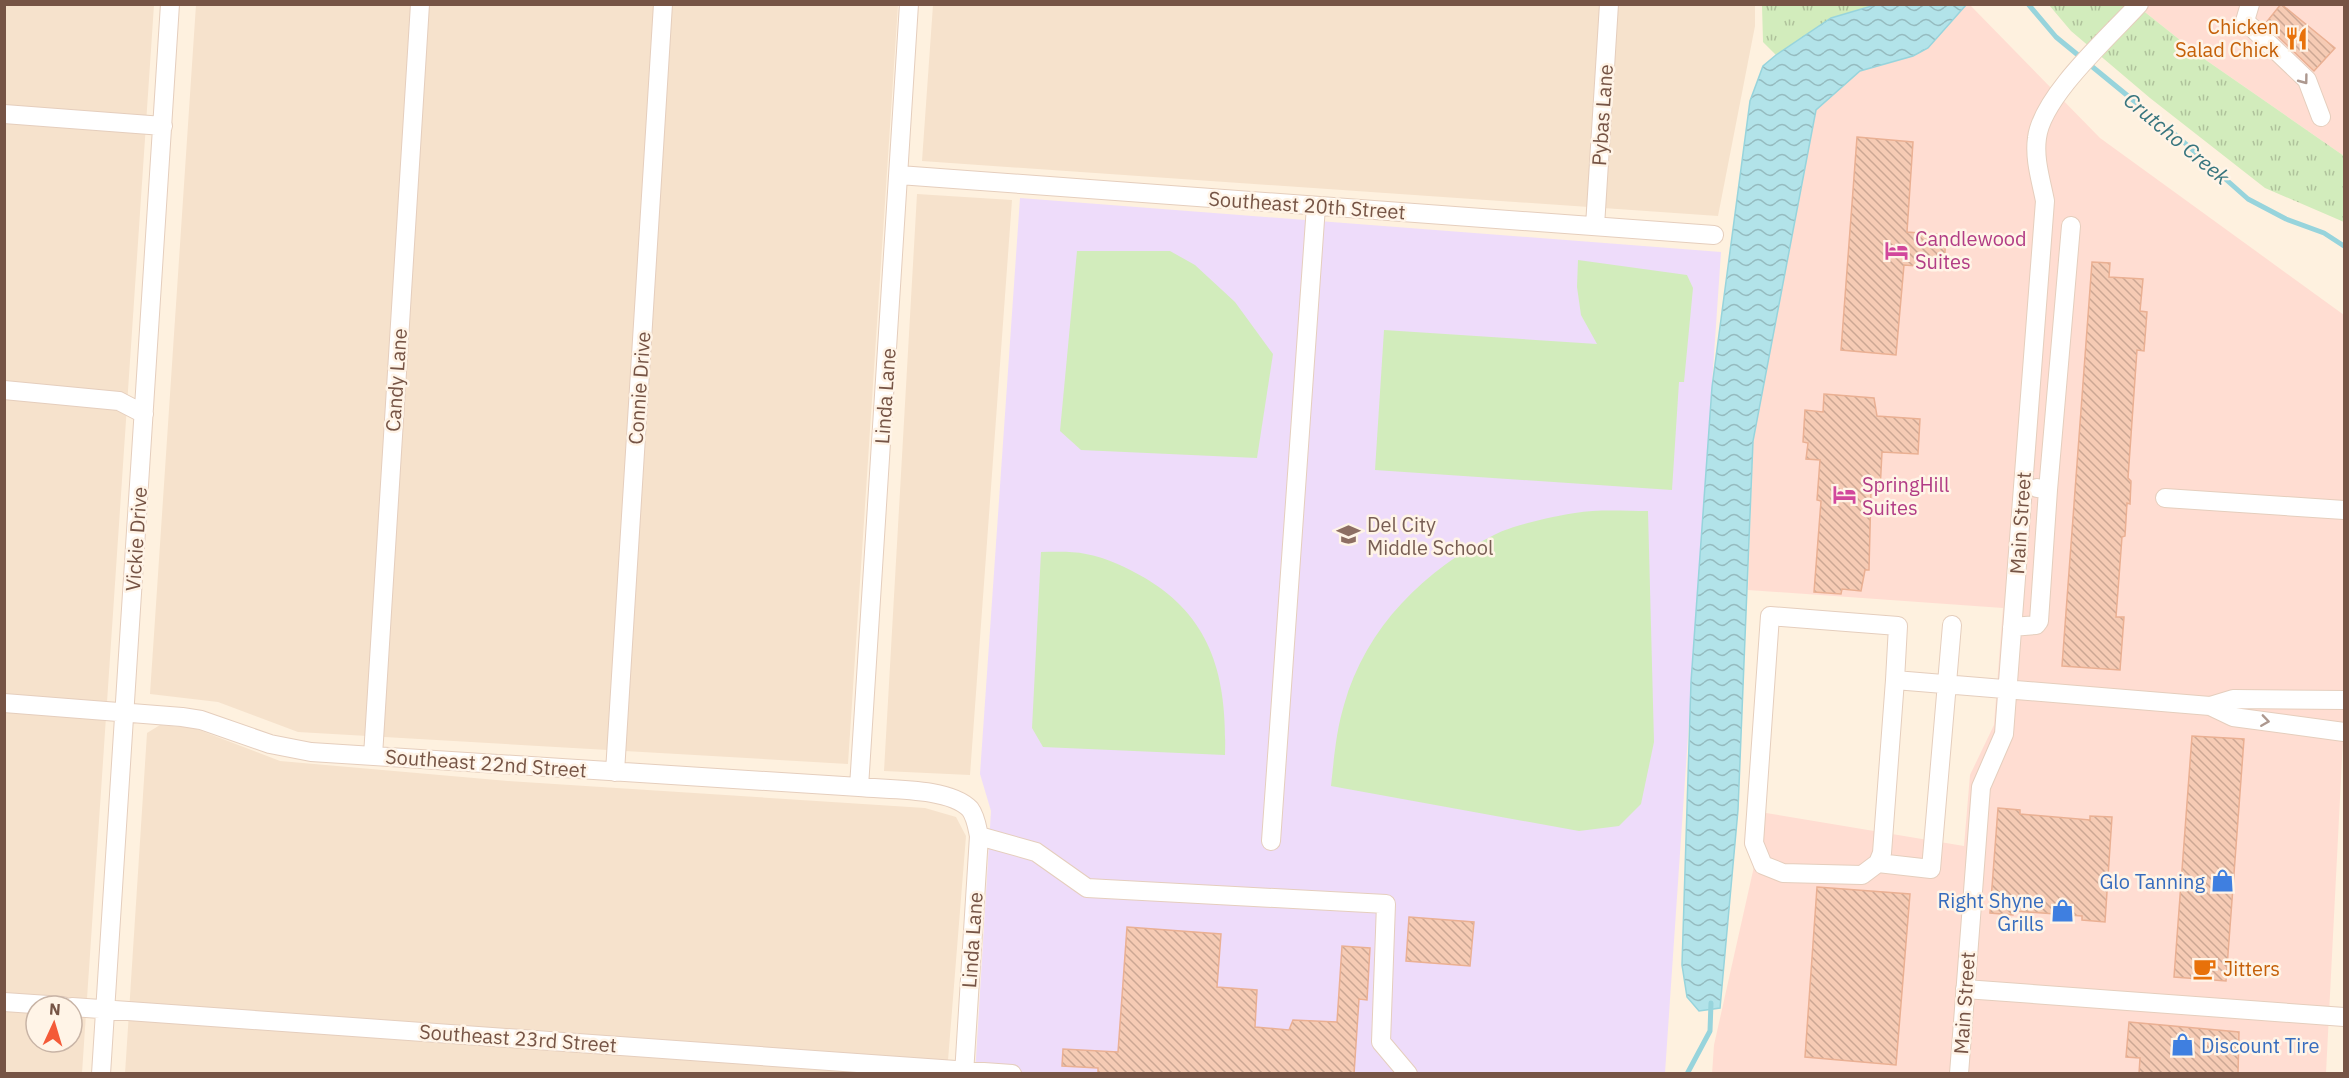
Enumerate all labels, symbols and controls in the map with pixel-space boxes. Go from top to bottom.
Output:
place label: Chicken Salad Chick [2175,13,2279,63]
restaurant icon: Chicken Salad Chick [2284,25,2310,51]
street label: Pybas Lane [1585,63,1619,167]
one-way arrow [2297,73,2308,84]
water label: Crutcho Creek [2118,86,2237,191]
street label: Southeast 20th Street [1208,185,1406,225]
place label: Candlewood Suites [1915,225,2027,275]
hotel icon: Candlewood Suites [1884,237,1910,263]
street label: Candy Lane [379,327,413,433]
street label: Connie Drive [622,330,656,446]
street label: Linda Lane [868,347,902,445]
place label: SpringHill Suites [1862,471,1949,521]
street label: Main Street [2003,471,2037,575]
hotel icon: SpringHill Suites [1831,482,1857,508]
street label: Vickie Drive [119,486,153,592]
place label: Del City Middle School [1367,511,1493,561]
school or university icon: Del City Middle School [1336,522,1362,548]
one-way arrow [2261,715,2270,727]
street label: Southeast 22nd Street [384,742,588,784]
place label: Glo Tanning [2099,868,2205,895]
shop icon: Glo Tanning [2210,868,2236,894]
place label: Right Shyne Grills [1937,887,2044,937]
street label: Linda Lane [955,891,989,989]
shop icon: Right Shyne Grills [2049,898,2075,924]
street label: Main Street [1947,951,1981,1055]
cafe icon: Jitters [2192,955,2218,981]
place label: Jitters [2223,955,2280,982]
north arrow [24,994,84,1054]
text: N [49,999,62,1019]
street label: Southeast 23rd Street [418,1018,618,1058]
shop icon: Discount Tire [2170,1032,2196,1058]
place label: Discount Tire [2201,1032,2319,1059]

